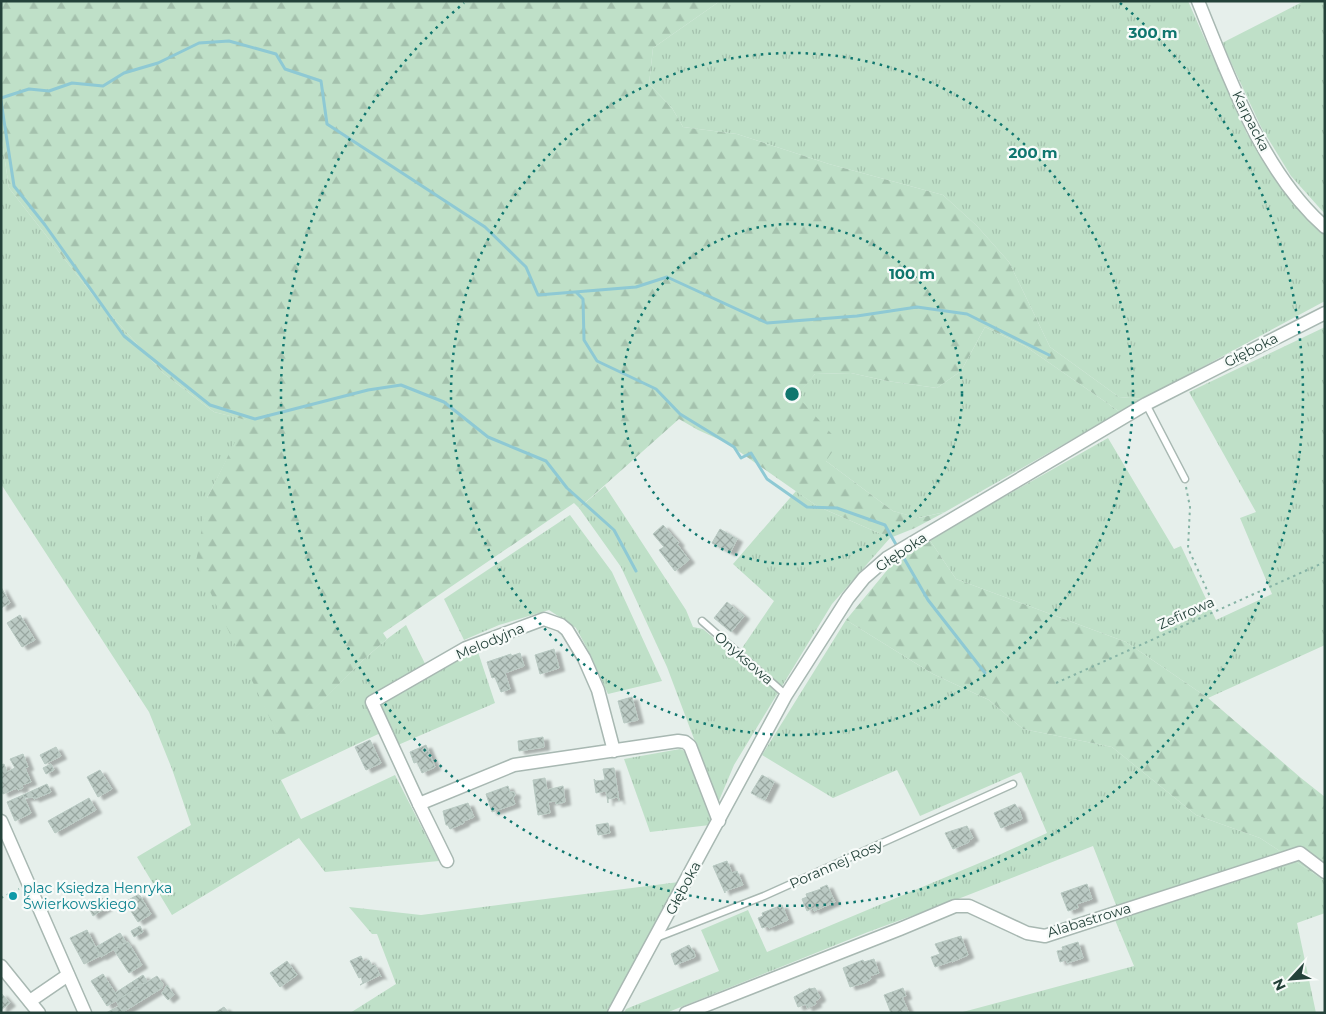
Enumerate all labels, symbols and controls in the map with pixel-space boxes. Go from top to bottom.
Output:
text: 300 m [1127,23,1178,42]
street label: Karpacka [1228,88,1274,154]
text: 200 m [1008,143,1058,162]
text: 100 m [889,264,935,283]
street label: Głęboka [1221,329,1281,371]
centre of rings [783,385,801,403]
street label: Głęboka [872,528,930,576]
street label: Zefirowa [1155,593,1217,633]
street label: Melodyjna [453,619,527,663]
street label: Onyksowa [711,627,777,689]
street label: Porannej Rosy [787,835,886,893]
street label: Głęboka [661,858,705,918]
place label: plac Księdza Henryka Świerkowskiego [23,879,172,913]
marker: plac Księdza Henryka Świerkowskiego [7,890,19,902]
street label: Alabastrowa [1045,899,1133,941]
north arrow [1266,954,1316,1004]
text: N [1269,976,1290,994]

